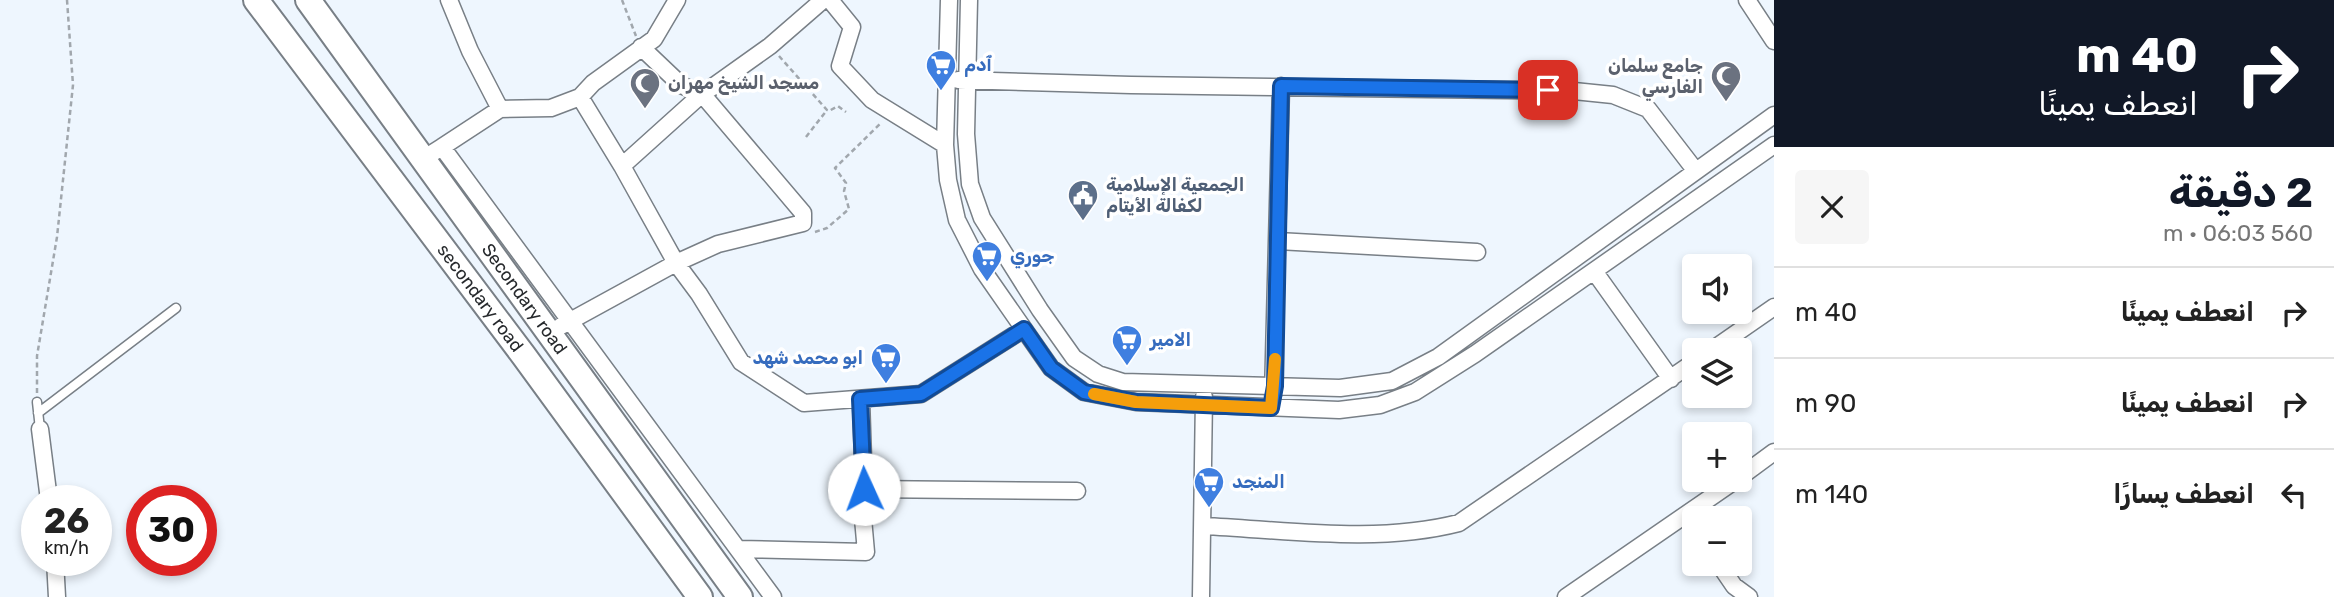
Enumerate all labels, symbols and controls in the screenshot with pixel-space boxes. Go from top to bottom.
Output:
text: 40 m [2076,26,2198,84]
icon: right [2222,28,2313,119]
supermarket icon: ٱدم [924,48,958,92]
place label: ٱدم [964,54,992,77]
place label: جامع سلمان الفارسي [1608,55,1703,101]
mosque icon: جامع سلمان الفارسي [1709,59,1743,103]
pin [1518,60,1578,120]
mosque icon: مسجد الشيخ مهران [628,66,662,110]
icon: arrive [1529,71,1567,109]
place label: مسجد الشيخ مهران [668,72,819,96]
text: انعطف يمينًا [2038,85,2198,123]
text: 2 دقيقة [2169,168,2313,218]
button: close [1795,170,1869,244]
place label: الجمعية الإسلامية لكفالة الأيتام [1106,174,1244,218]
public building icon: الجمعية الإسلامية لكفالة الأيتام [1066,178,1100,222]
text: 560 m · 06:03 [2163,219,2313,247]
street label: Secondary road [477,239,572,359]
supermarket icon: جوري [970,239,1004,283]
street label: secondary road [433,240,528,356]
place label: جوري [1010,245,1055,269]
map controls [1682,254,1752,576]
button: sound [1682,254,1752,324]
icon: right [2275,294,2313,332]
text: 40 m [1795,297,1857,328]
text: انعطف يمينًا [2121,297,2254,328]
supermarket icon: الامير [1110,323,1144,367]
place label: الامير [1149,329,1191,351]
button: layers [1682,338,1752,408]
supermarket icon: ابو محمد شهد [869,341,903,385]
place label: ابو محمد شهد [753,347,863,369]
icon: right [2275,385,2313,423]
text: 90 m [1795,388,1856,419]
text: انعطف يمينًا [2121,388,2254,419]
button: + [1682,422,1752,492]
position arrow [827,452,901,526]
supermarket icon: المنجد [1192,465,1226,509]
place label: المنجد [1232,471,1285,493]
icon: left [2275,476,2313,514]
text: 140 m [1795,479,1868,510]
text: انعطف يسارًا [2113,479,2254,510]
speed limit sign: 30 [126,485,217,576]
text: 26 [44,500,89,542]
button: − [1682,506,1752,576]
text: km/h [44,537,89,559]

